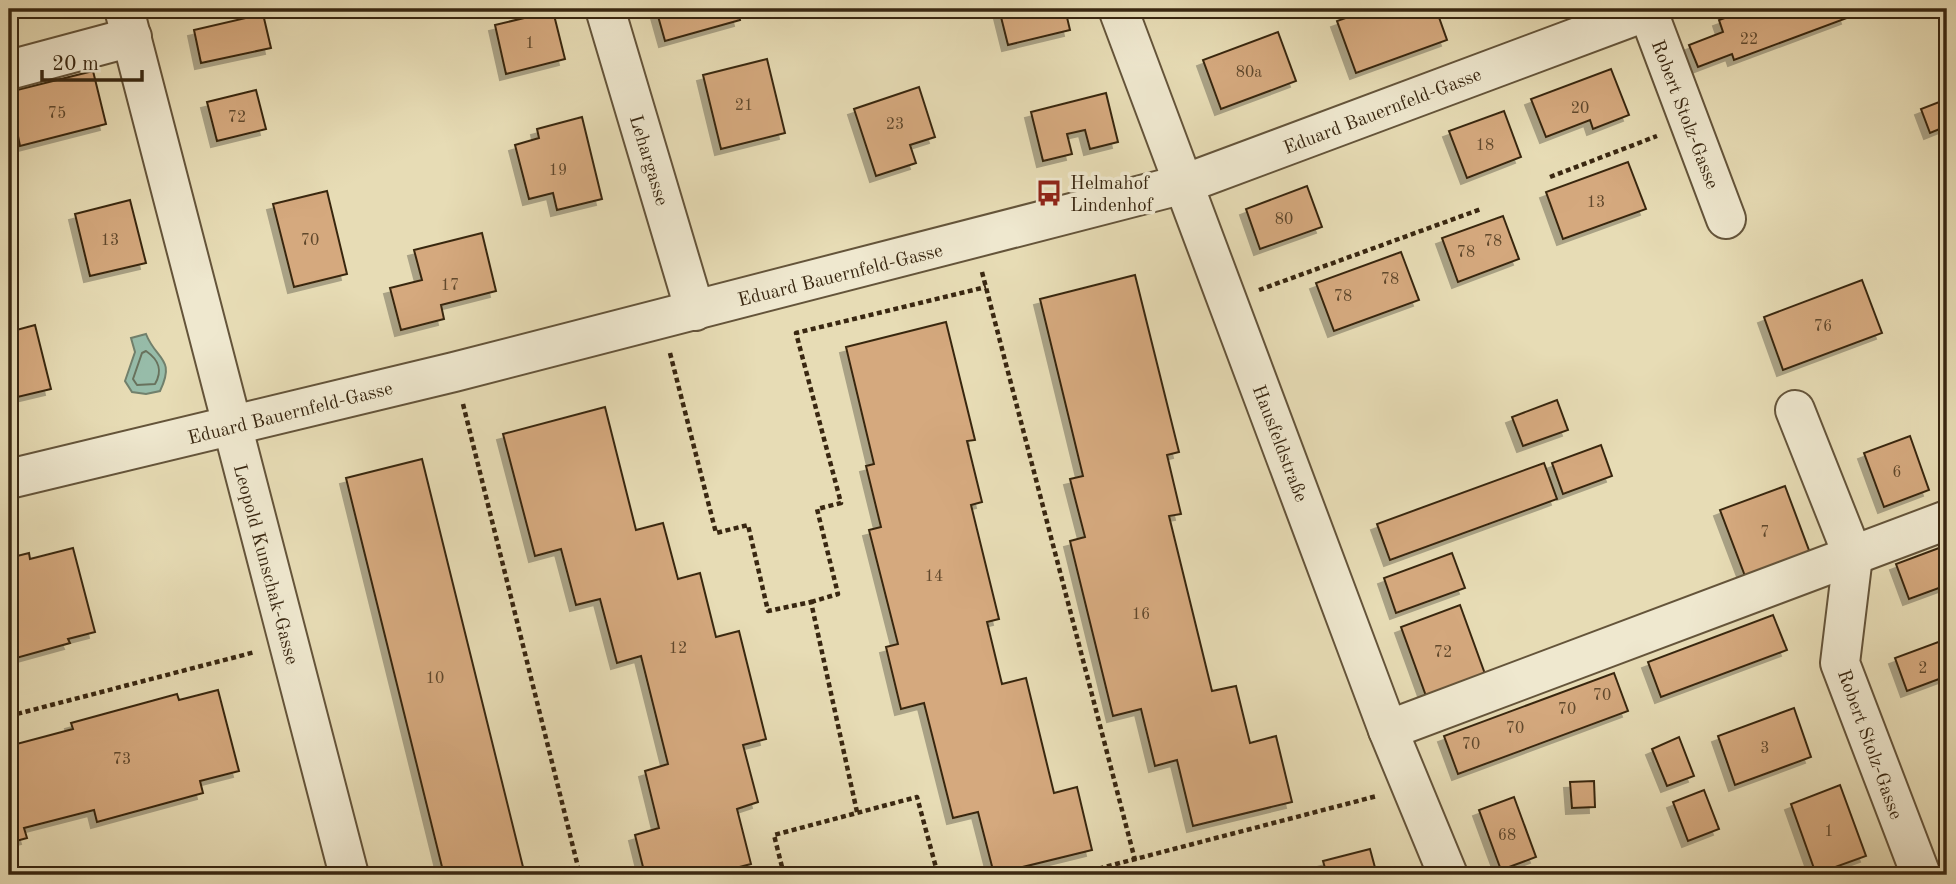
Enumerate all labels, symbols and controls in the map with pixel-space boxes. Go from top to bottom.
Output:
house number: 22 [1740,32,1758,48]
house number: 1 [525,36,535,52]
scale bar [42,38,142,82]
street label: Robert Stolz-Gasse [1646,38,1721,192]
text: 20 m [52,54,99,75]
house number: 80a [1236,65,1262,81]
street label: Eduard Bauernfeld-Gasse [1281,66,1485,159]
house number: 21 [735,98,753,114]
house number: 20 [1571,101,1589,117]
house number: 75 [48,106,66,122]
house number: 72 [228,110,246,126]
street label: Lehargasse [625,113,670,208]
house number: 23 [886,117,904,133]
house number: 18 [1476,138,1494,154]
house number: 19 [549,163,567,179]
place label: Helmahof Lindenhof [1070,175,1154,216]
bus stop icon: Helmahof Lindenhof [1034,178,1064,208]
house number: 13 [1587,195,1605,211]
house number: 80 [1275,212,1293,228]
house number: 13 [101,233,119,249]
house number: 70 [301,233,319,249]
house number: 78 [1484,234,1502,250]
street label: Eduard Bauernfeld-Gasse [736,242,945,311]
house number: 78 [1457,245,1475,261]
house number: 78 [1381,272,1399,288]
house number: 17 [441,278,459,294]
house number: 78 [1334,289,1352,305]
house number: 76 [1814,319,1832,335]
street label: Eduard Bauernfeld-Gasse [186,380,395,449]
street label: Hausfeldstraße [1248,383,1310,505]
street label: Leopold Kunschak-Gasse [229,462,301,667]
house number: 6 [1892,465,1902,481]
house number: 7 [1760,525,1770,541]
house number: 14 [925,569,943,585]
house number: 16 [1132,607,1150,623]
house number: 12 [669,641,687,657]
house number: 72 [1434,645,1452,661]
house number: 2 [1918,661,1928,677]
street label: Robert Stolz-Gasse [1833,667,1905,822]
house number: 10 [426,671,444,687]
house number: 70 [1593,688,1611,704]
house number: 70 [1558,702,1576,718]
house number: 70 [1506,721,1524,737]
house number: 70 [1462,737,1480,753]
house number: 3 [1760,741,1770,757]
house number: 73 [113,752,131,768]
house number: 1 [1824,824,1834,840]
house number: 68 [1498,828,1516,844]

